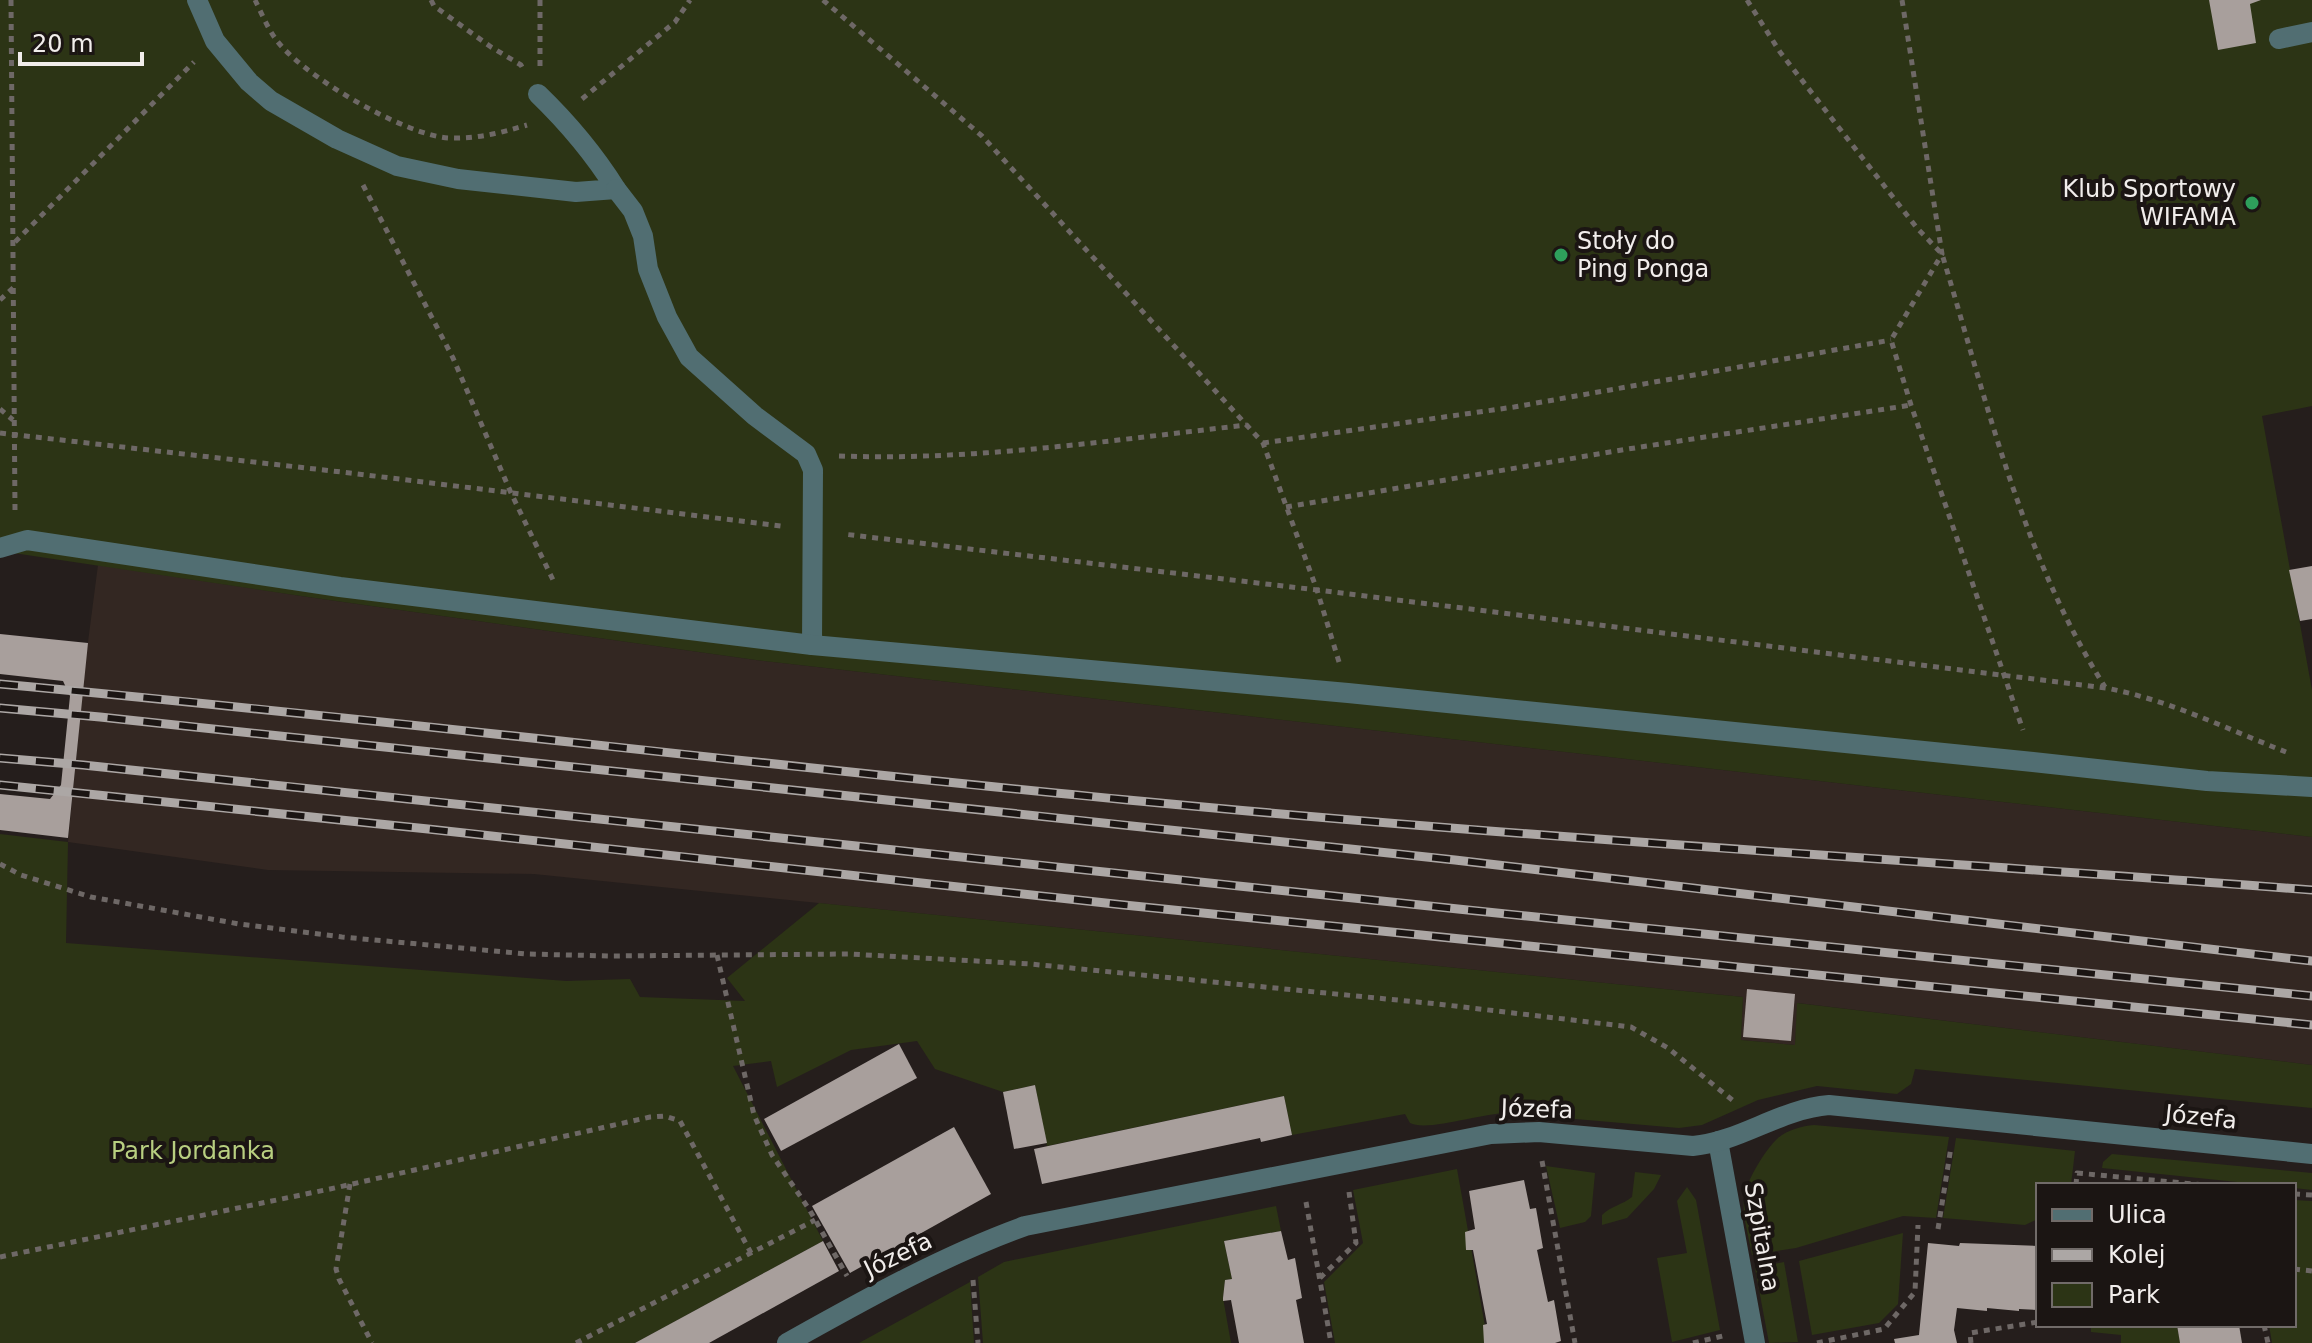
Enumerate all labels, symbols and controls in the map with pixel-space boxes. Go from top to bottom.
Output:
scale bar [20,16,142,66]
text: 20 m [32,30,94,58]
place label: Klub Sportowy WIFAMA [2063,175,2237,231]
marker: Klub Sportowy WIFAMA [2243,194,2261,212]
place label: Stoły do Ping Ponga [1577,227,1709,283]
marker: Stoły do Ping Ponga [1552,246,1570,264]
street label: Józefa [1498,1094,1574,1124]
street label: Józefa [2162,1099,2238,1135]
park label: Park Jordanka [111,1137,275,1165]
street label: Szpitalna [1739,1180,1785,1294]
legend [2036,1183,2296,1327]
text: Ulica [2108,1201,2167,1229]
street label: Józefa [858,1227,937,1284]
text: Kolej [2108,1241,2165,1269]
text: Park [2108,1281,2160,1309]

